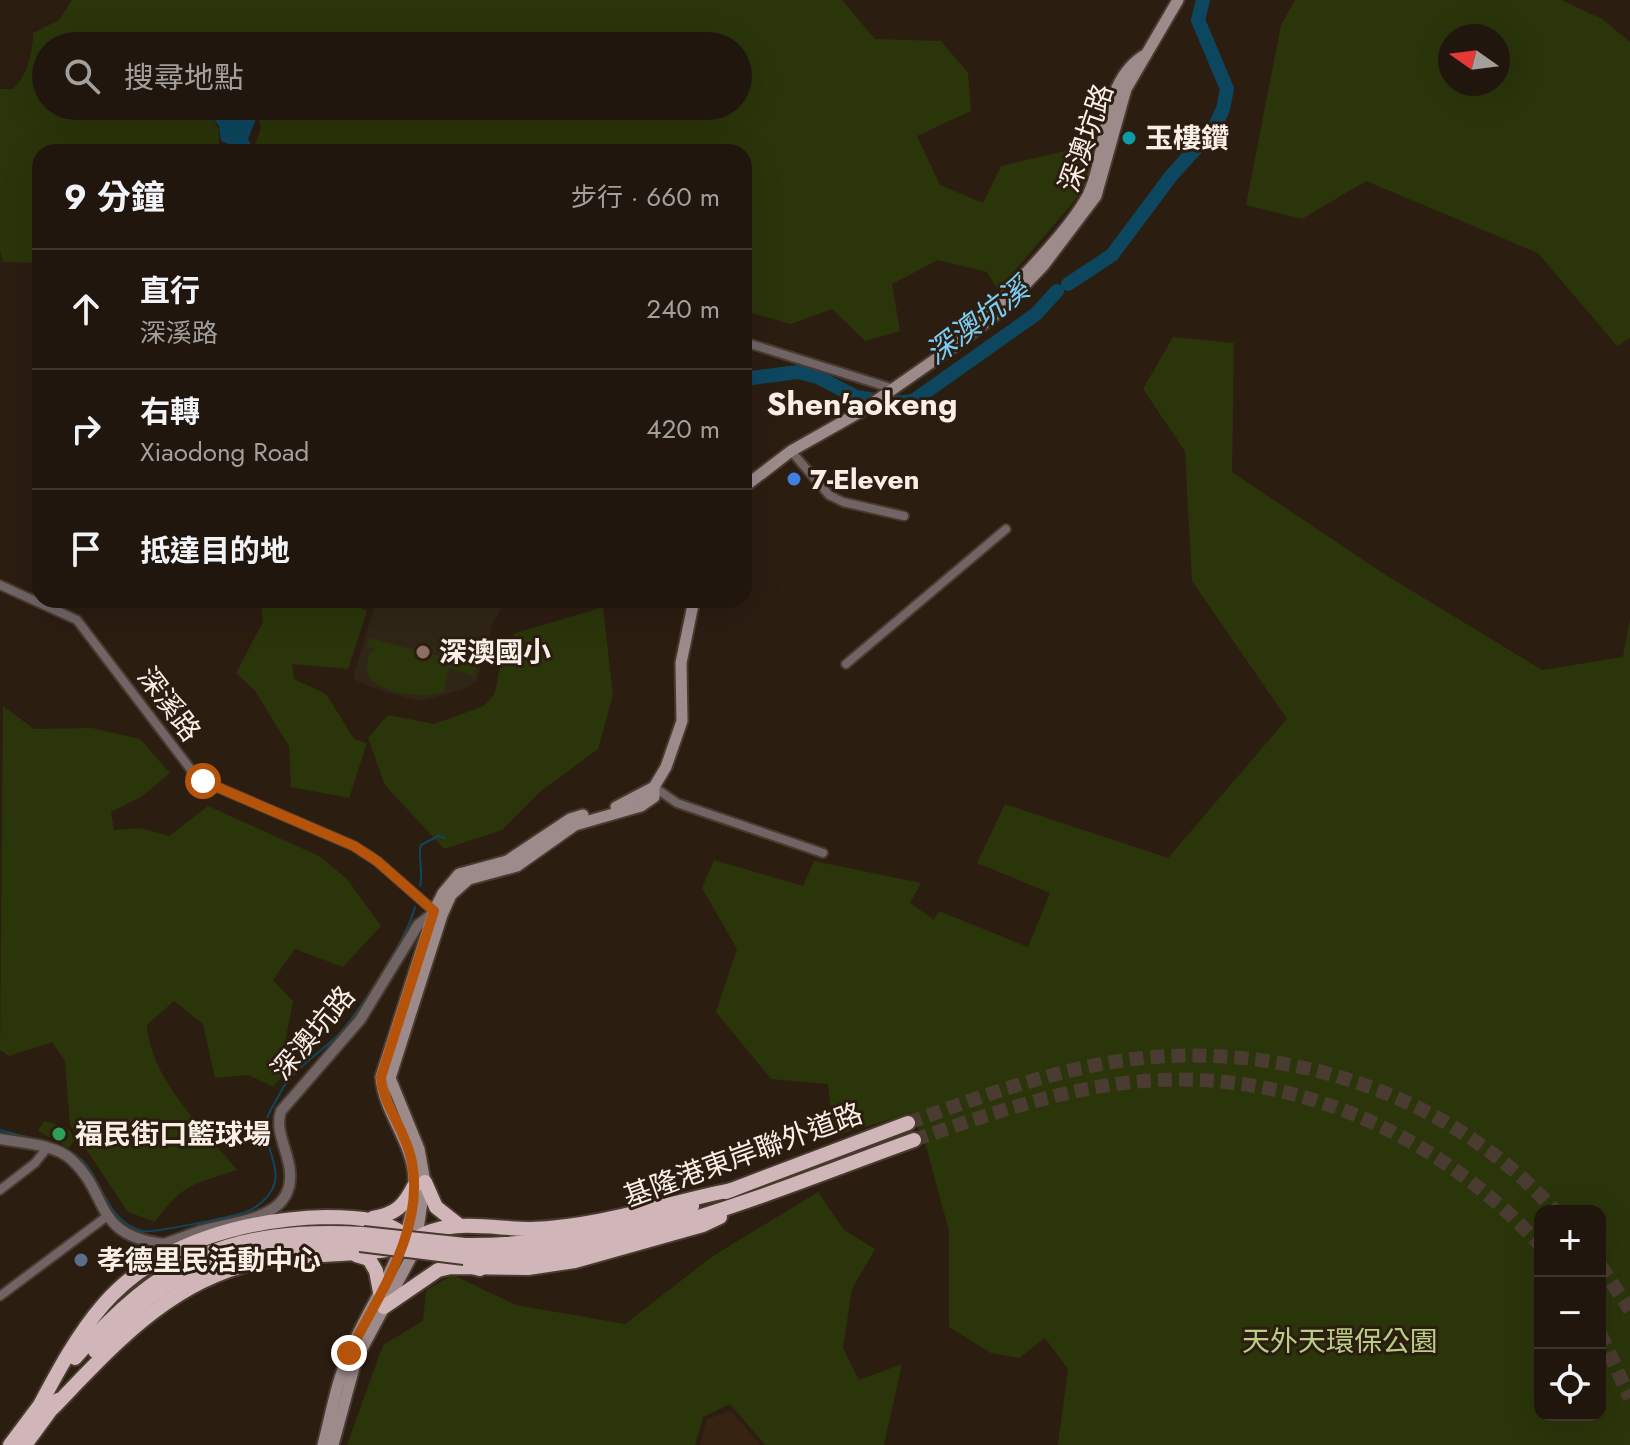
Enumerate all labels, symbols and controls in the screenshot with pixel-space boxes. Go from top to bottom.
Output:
north arrow [1438,24,1510,96]
search box [32,32,752,120]
icon: search [60,54,104,98]
text: 搜尋地點 [124,56,244,99]
street label: 深澳坑路 [1048,78,1124,198]
place label: 玉樓鑽 [1145,118,1229,159]
marker: 玉樓鑽 [1120,129,1138,147]
text: 9 分鐘 [64,173,165,222]
text: 步行 · 660 m [571,178,720,216]
water label: 深澳坑溪 [916,265,1041,374]
text: 直行 [140,269,200,312]
icon: ahead [64,287,108,331]
text: 240 m [646,290,720,328]
text: 深溪路 [140,314,218,352]
district label: Shen'aokeng [767,381,957,427]
text: 右轉 [140,390,200,433]
icon: right [64,407,108,451]
text: 420 m [646,410,720,448]
text: Xiaodong Road [140,433,309,471]
place label: 7-Eleven [810,459,920,500]
marker: 7-Eleven [785,470,803,488]
icon: arrive [64,527,108,571]
text: 抵達目的地 [140,529,290,572]
place label: 深澳國小 [439,632,551,673]
marker: 深澳國小 [414,643,432,661]
street label: 深溪路 [127,658,211,750]
route start [185,763,221,799]
street label: 深澳坑路 [261,977,365,1089]
street label: 基隆港東岸聯外道路 [618,1093,868,1217]
place label: 福民街口籃球場 [75,1114,271,1155]
marker: 福民街口籃球場 [50,1125,68,1143]
map controls [1534,1205,1606,1421]
button: + [1534,1205,1606,1277]
place label: 孝德里民活動中心 [97,1240,321,1281]
marker: 孝德里民活動中心 [72,1251,90,1269]
button: − [1534,1277,1606,1349]
park label: 天外天環保公園 [1242,1321,1438,1362]
route end [331,1335,367,1371]
button: locate [1534,1349,1606,1421]

